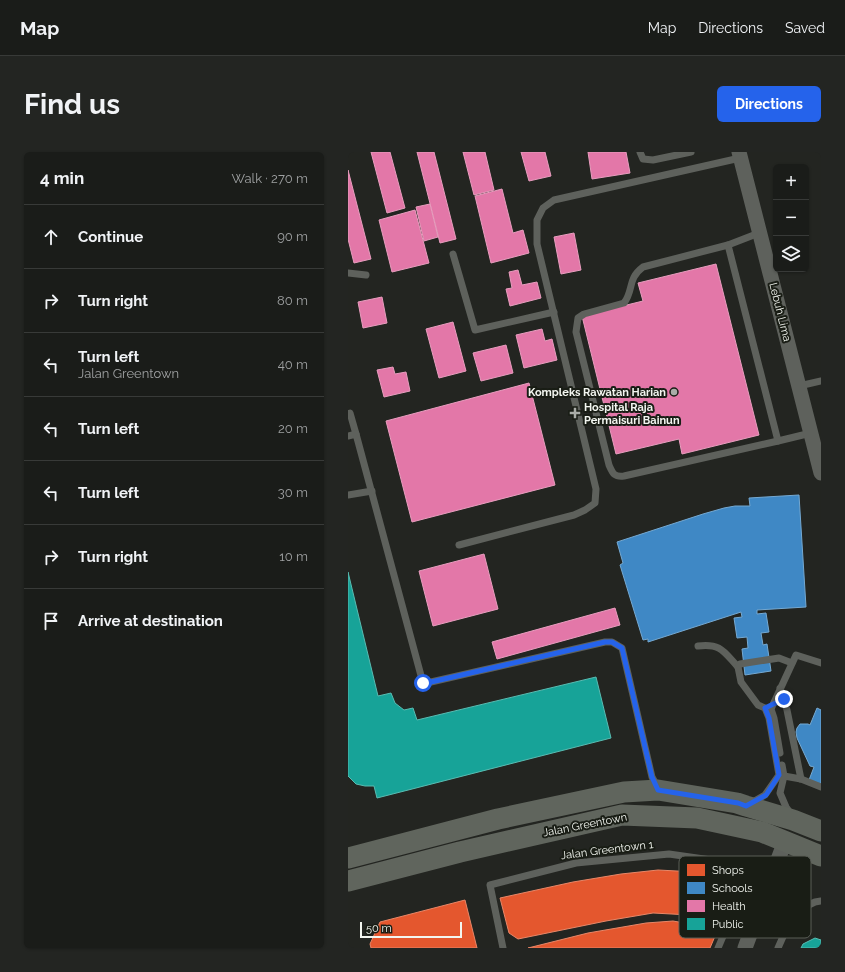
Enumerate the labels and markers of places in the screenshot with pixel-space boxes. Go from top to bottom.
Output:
place label: Kompleks Rawatan Harian [528,386,666,399]
marker: Kompleks Rawatan Harian [669,387,679,397]
place label: Hospital Raja Permaisuri Bainun [584,401,680,427]
marker: Hospital Raja Permaisuri Bainun [569,407,581,419]

